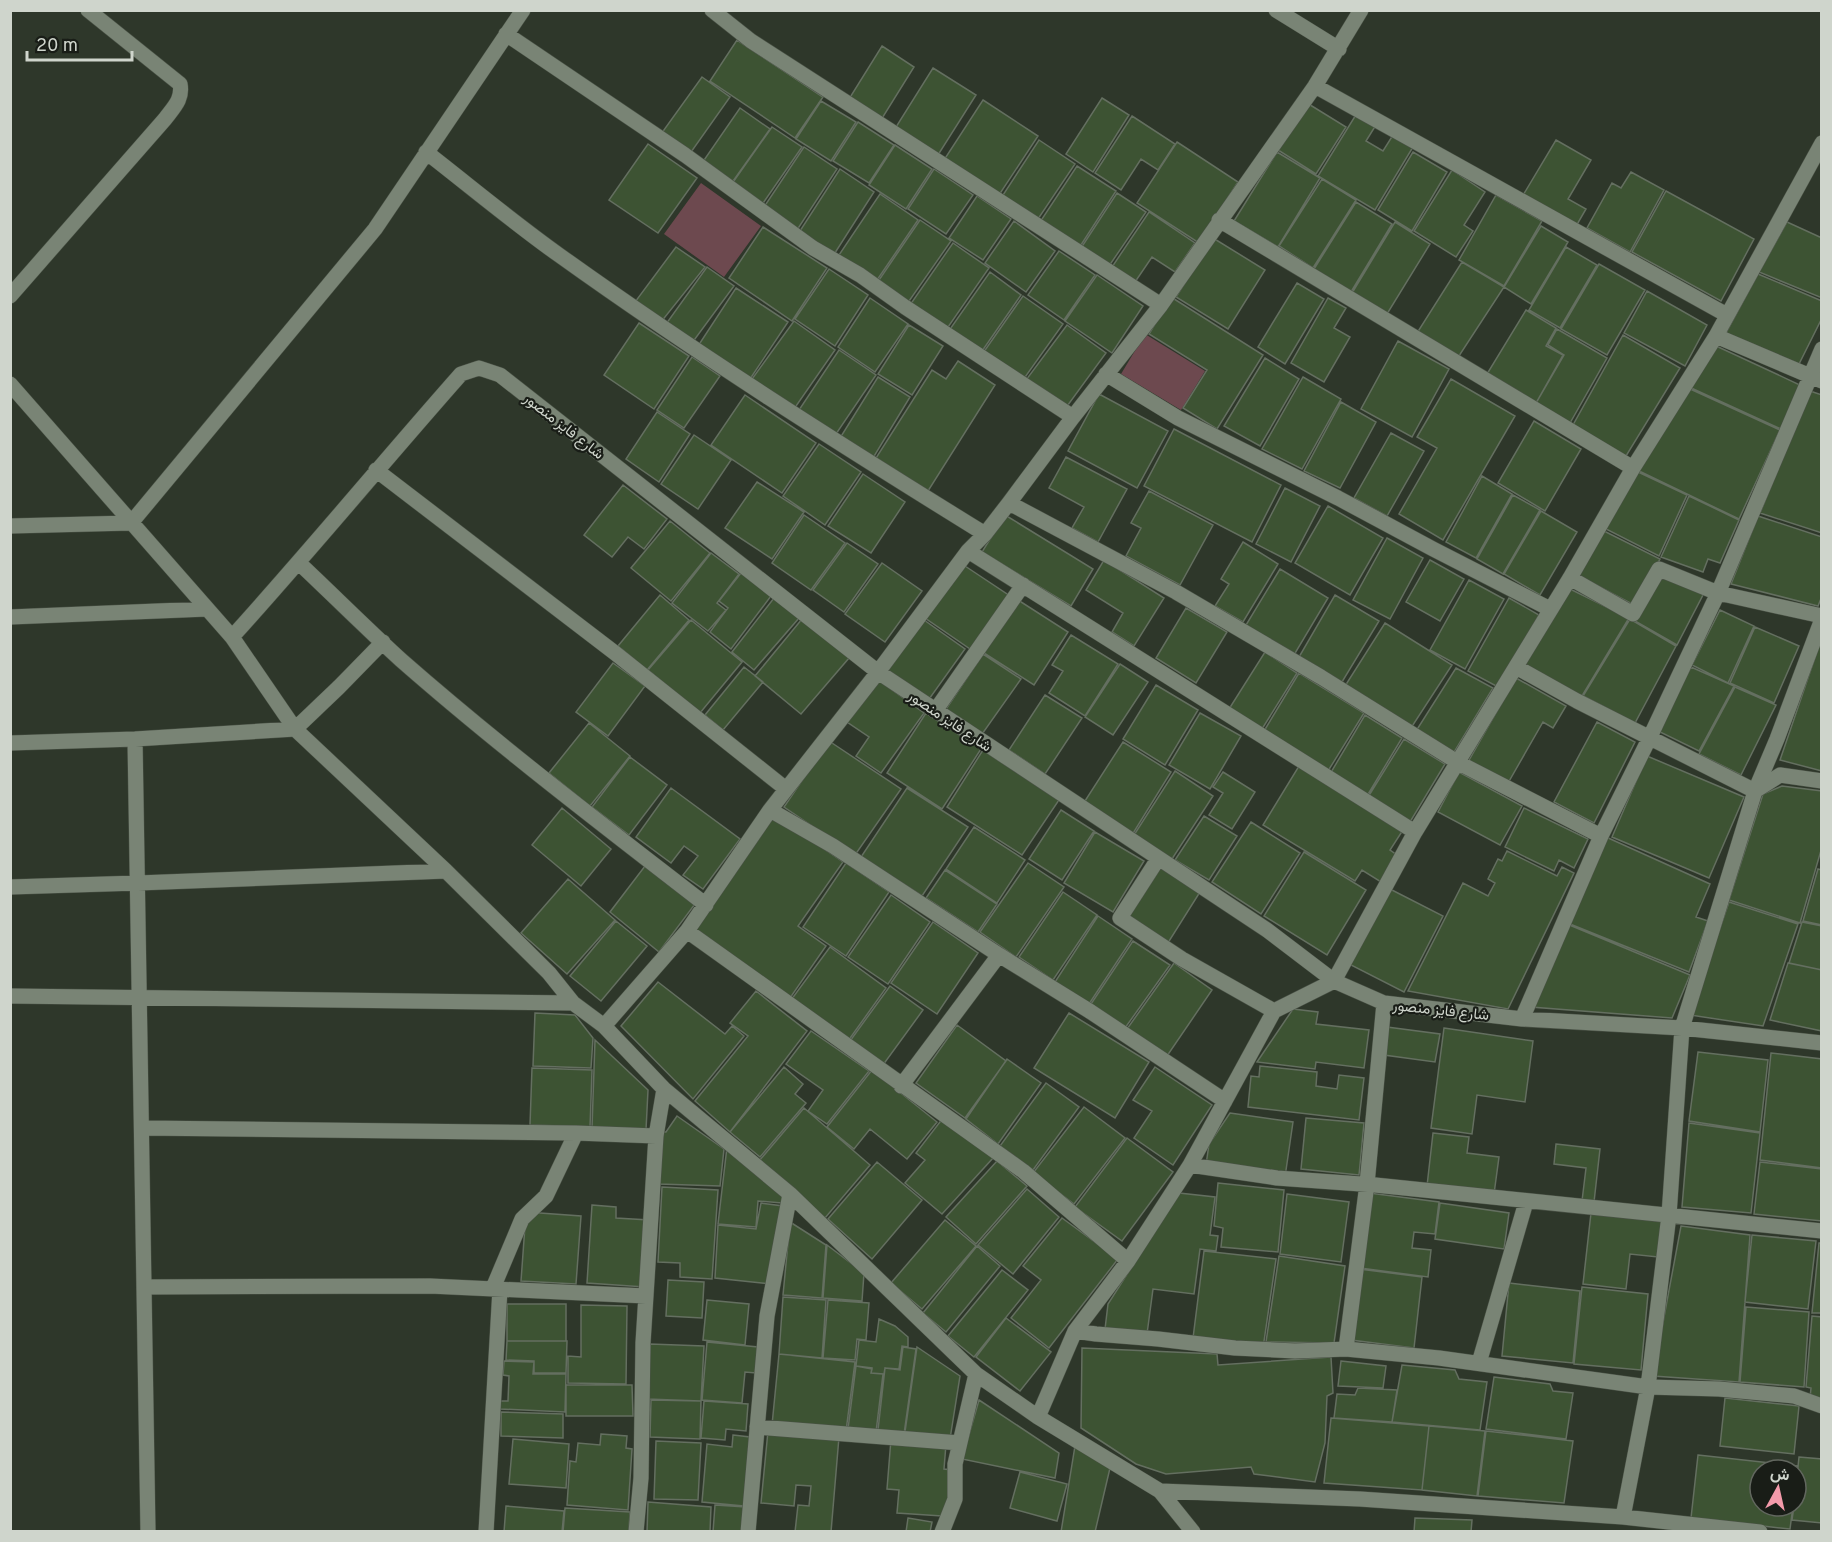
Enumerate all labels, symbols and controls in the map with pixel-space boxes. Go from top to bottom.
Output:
scale bar [27,24,132,62]
text: 20 m [36,35,78,58]
street label: شارع فايز منصور [518,389,607,465]
street label: شارع فايز منصور [903,687,995,757]
street label: شارع فايز منصور [1391,997,1490,1026]
north arrow [1748,1458,1808,1518]
text: ش [1769,1464,1791,1486]

